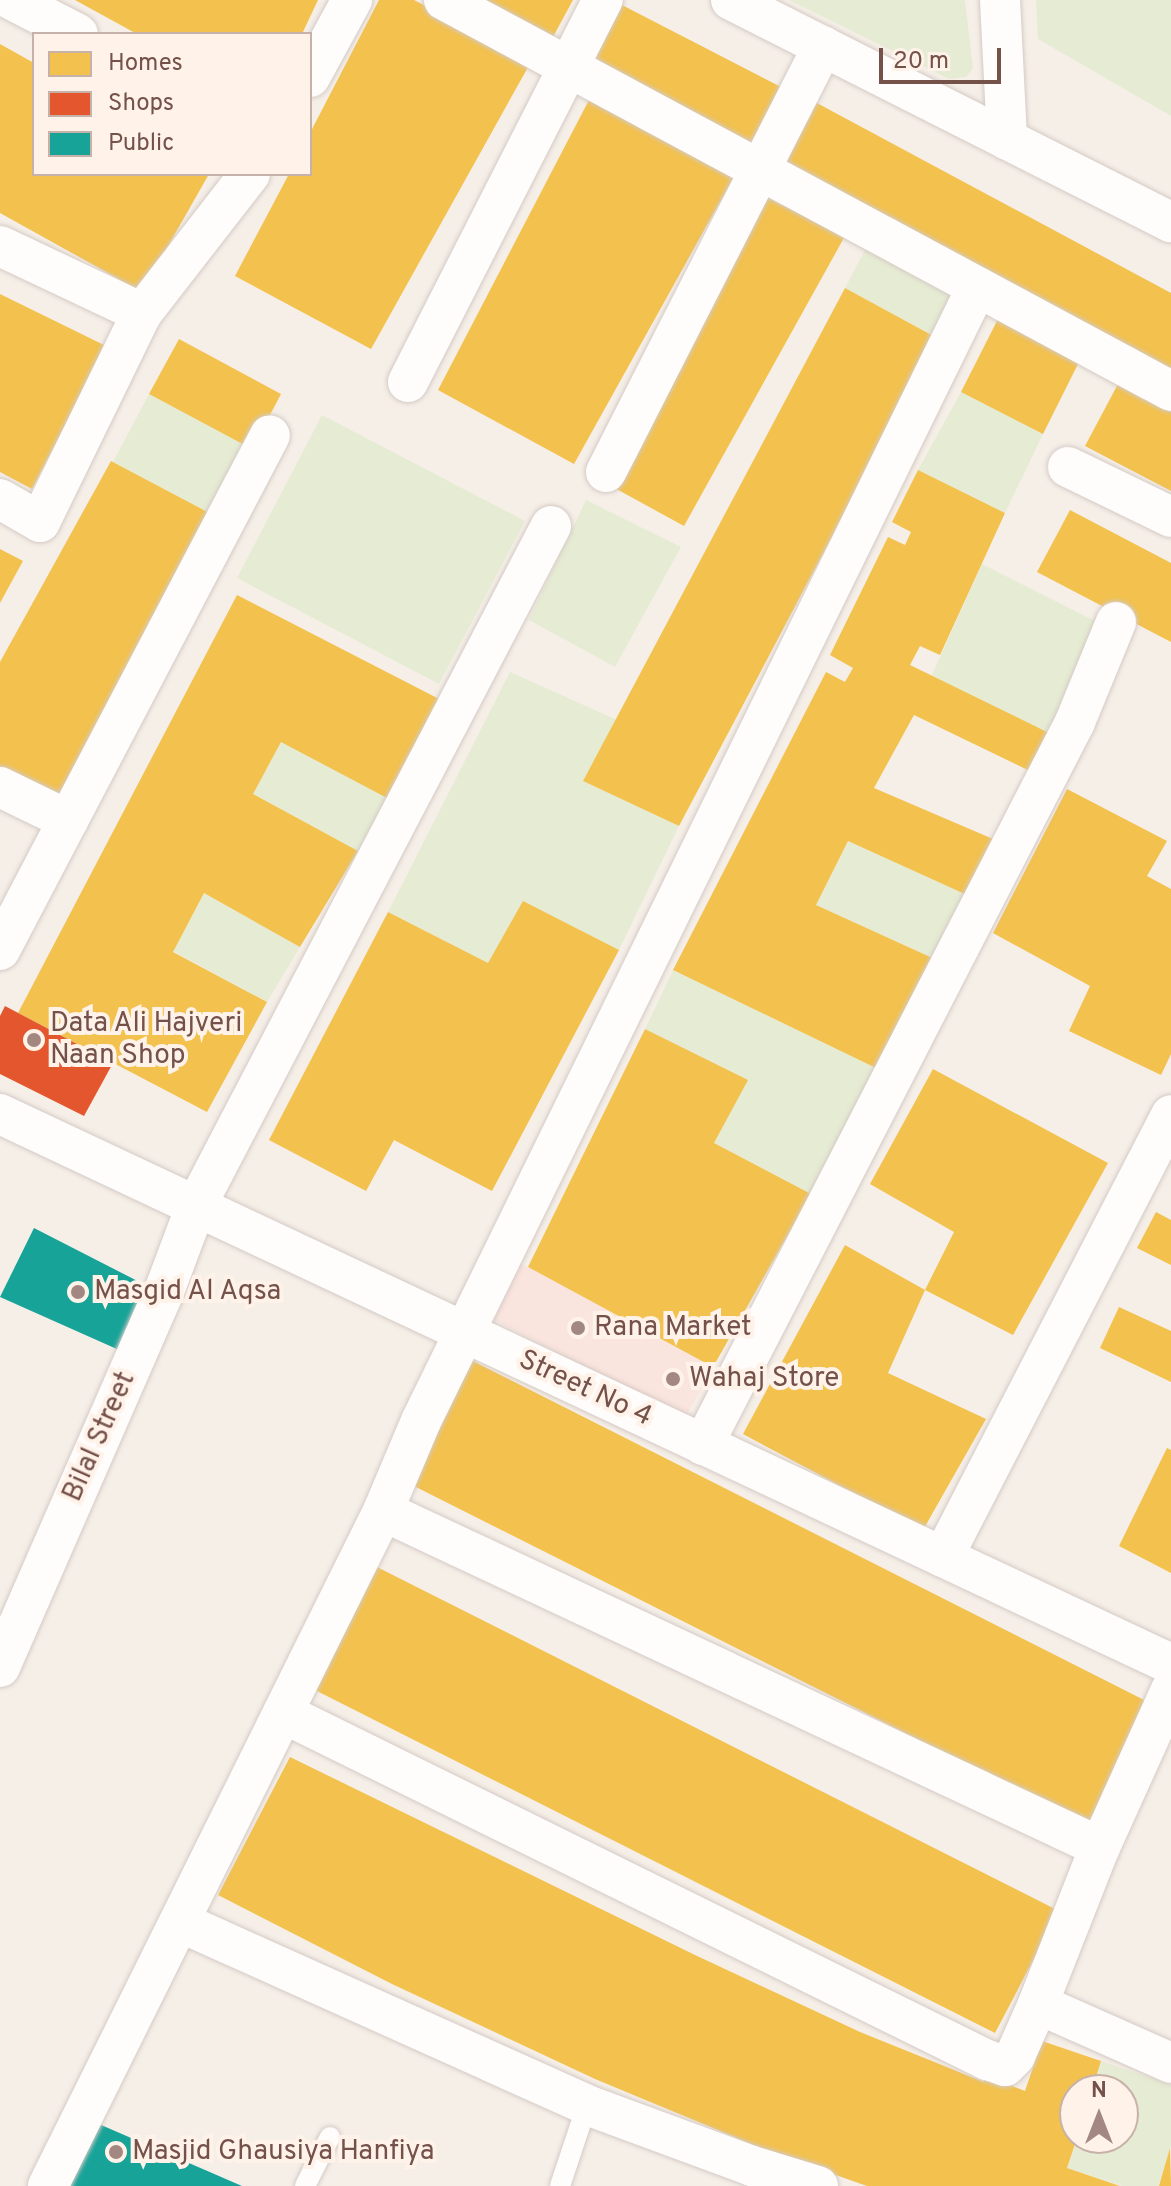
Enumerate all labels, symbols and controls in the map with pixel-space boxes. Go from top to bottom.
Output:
legend [32,32,312,176]
scale bar [883,32,1005,82]
text: 20 m [893,47,949,77]
text: Homes [108,49,183,79]
text: Shops [108,89,174,119]
text: Public [108,129,174,159]
place label: Data Ali Hajveri Naan Shop [50,1007,243,1073]
marker: Data Ali Hajveri Naan Shop [25,1031,43,1049]
place label: Masgid Al Aqsa [94,1275,283,1309]
marker: Masgid Al Aqsa [69,1283,87,1301]
place label: Rana Market [594,1311,752,1345]
marker: Rana Market [569,1319,587,1337]
street label: Street No 4 [513,1344,657,1434]
place label: Wahaj Store [689,1362,839,1396]
street label: Bilal Street [56,1367,144,1507]
marker: Wahaj Store [664,1370,682,1388]
north arrow [1059,2074,1139,2154]
text: N [1091,2078,1107,2105]
place label: Masjid Ghausiya Hanfiya [132,2135,435,2169]
marker: Masjid Ghausiya Hanfiya [107,2143,125,2161]

